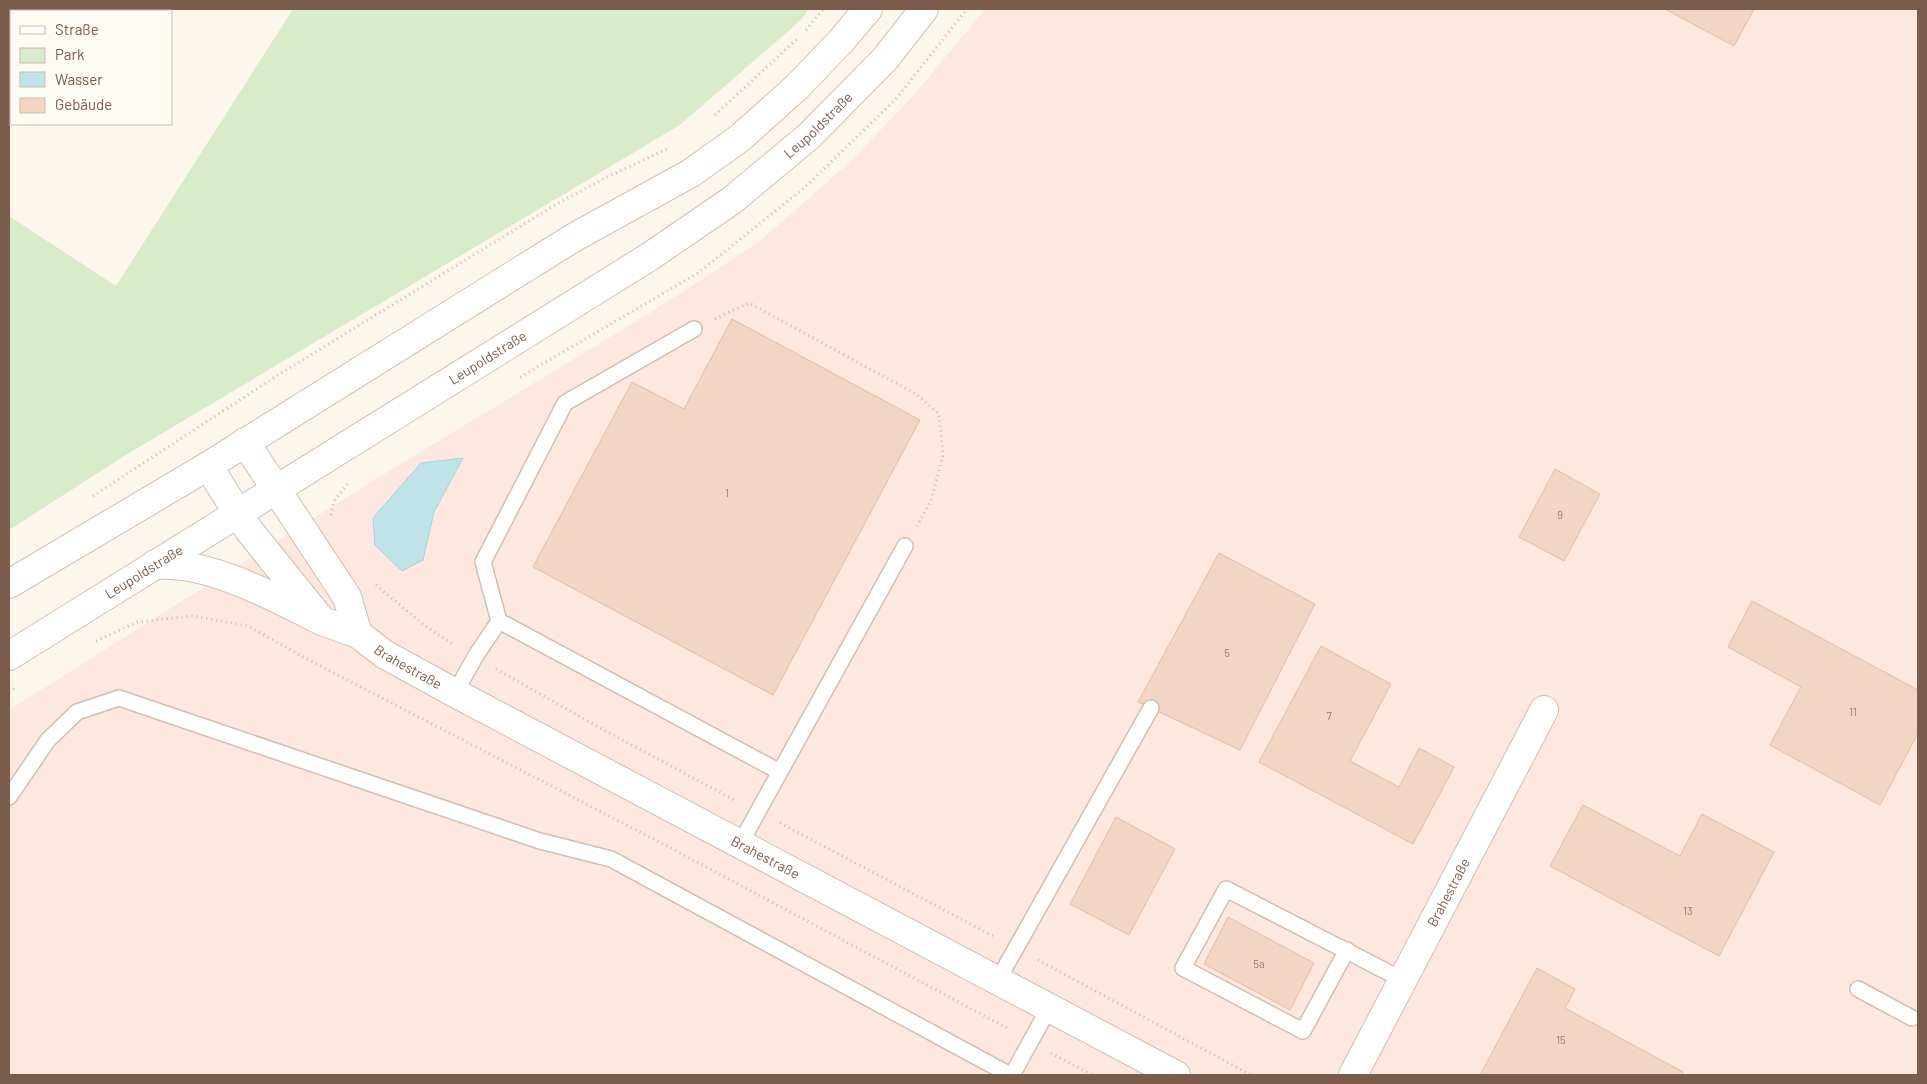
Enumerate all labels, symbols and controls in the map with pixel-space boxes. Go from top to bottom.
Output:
legend [10,10,172,125]
text: Straße [55,20,99,38]
text: Park [55,45,85,63]
text: Wasser [55,70,103,88]
street label: Leupoldstraße [780,88,856,162]
text: Gebäude [55,95,112,113]
street label: Leupoldstraße [445,327,529,388]
house number: 1 [725,486,729,499]
house number: 9 [1557,508,1563,521]
street label: Leupoldstraße [102,541,186,602]
street label: Brahestraße [371,641,445,692]
house number: 5 [1224,646,1230,659]
house number: 11 [1849,705,1857,718]
house number: 7 [1326,709,1332,722]
street label: Brahestraße [728,832,803,882]
street label: Brahestraße [1423,855,1473,929]
house number: 13 [1683,904,1693,917]
house number: 5a [1253,957,1265,970]
house number: 15 [1556,1033,1566,1046]

